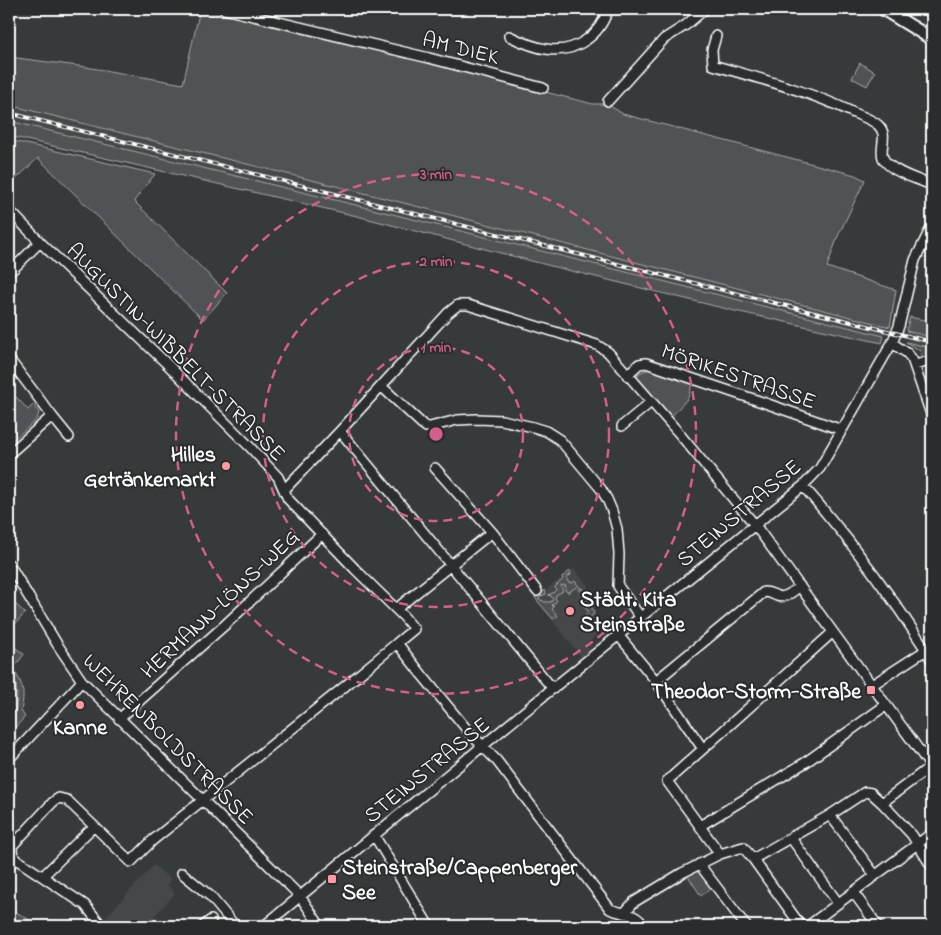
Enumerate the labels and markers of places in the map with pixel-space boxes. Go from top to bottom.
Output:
centre of rings [427,425,445,443]
place label: Hilles Getränkemarkt [84,440,217,497]
marker: Hilles Getränkemarkt [220,460,232,472]
place label: Städt. Kita Steinstraße [580,585,686,642]
marker: Städt. Kita Steinstraße [564,605,576,617]
place label: Theodor-Storm-Straße [651,677,862,709]
marker: Theodor-Storm-Straße [865,684,877,696]
marker: Kanne [74,699,86,711]
place label: Kanne [53,713,108,745]
place label: Steinstraße/Cappenberger See [342,853,578,910]
marker: Steinstraße/Cappenberger See [326,873,338,885]

